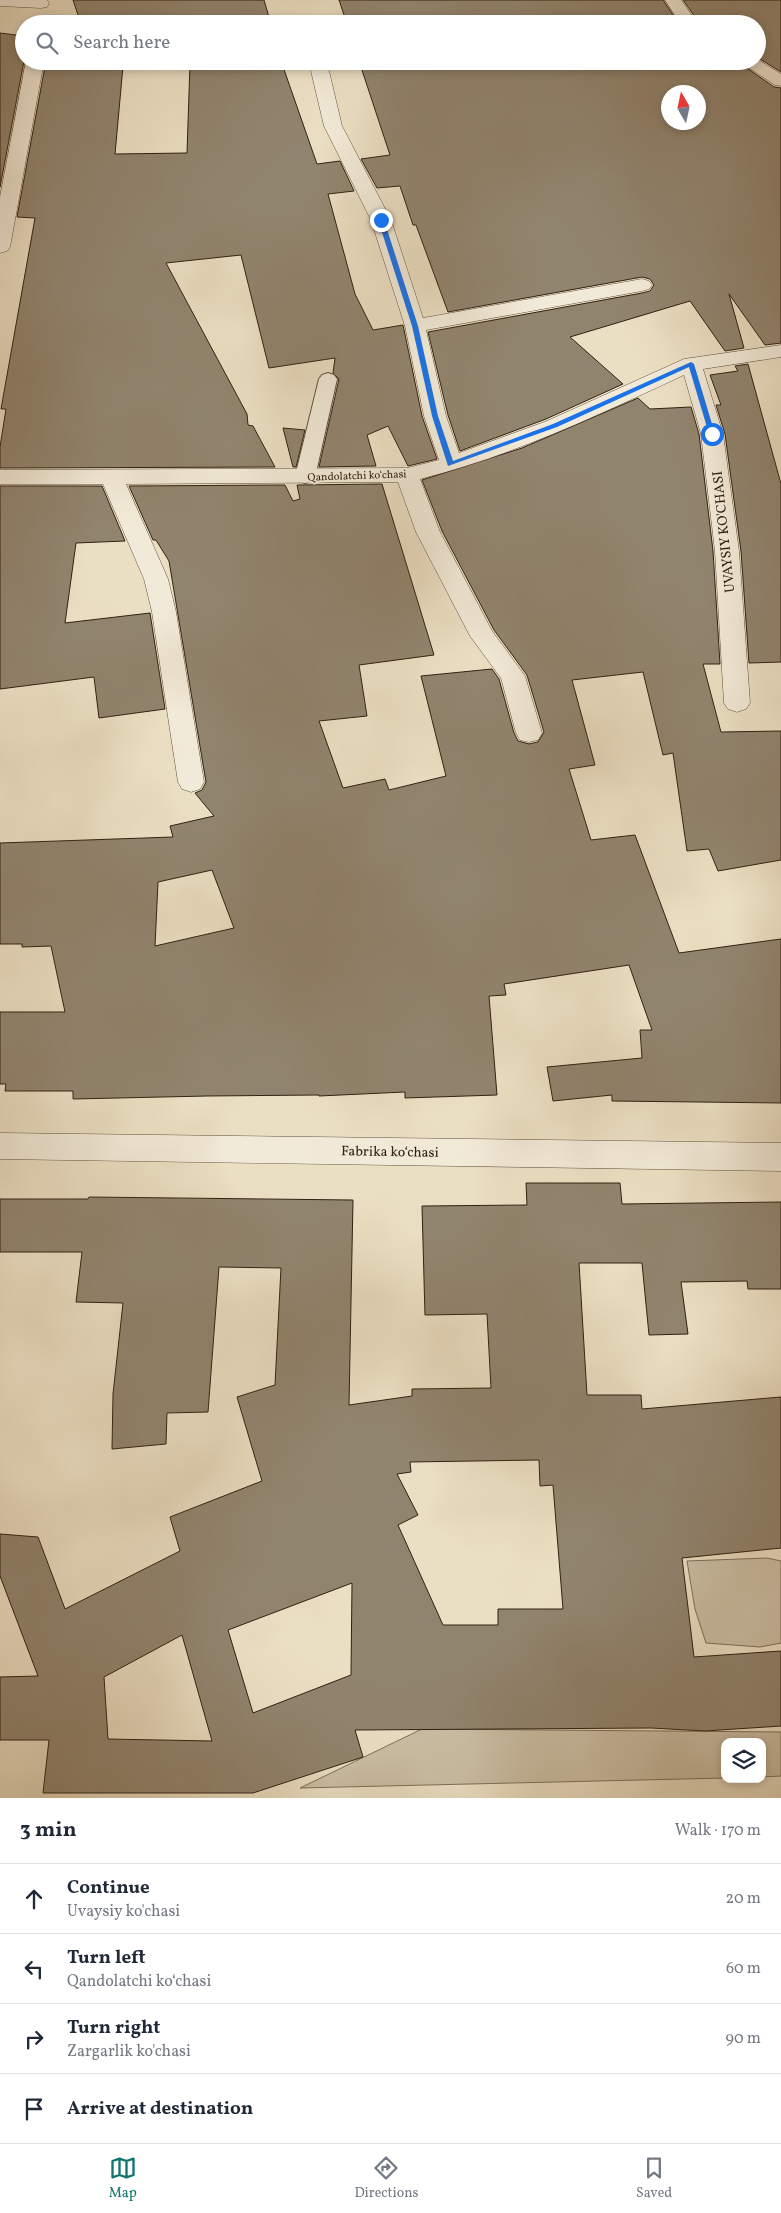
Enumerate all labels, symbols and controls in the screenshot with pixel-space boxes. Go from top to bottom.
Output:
search box [15,15,766,70]
icon: search [33,29,61,57]
text: Search here [73,30,170,56]
north arrow [661,85,706,130]
route end [370,209,393,232]
route start [701,423,724,446]
street label: Qandolatchi koʻchasi [307,467,407,486]
street label: UVAYSIY KO'CHASI [709,470,740,594]
street label: Fabrika koʻchasi [341,1142,439,1163]
map controls [721,1738,766,1783]
button: layers [721,1738,766,1783]
text: 3 min [20,1816,76,1845]
text: Walk · 170 m [675,1820,761,1842]
text: Continue [67,1875,150,1901]
icon: ahead [20,1885,48,1913]
text: 20 m [726,1888,761,1910]
text: Uvaysiy ko'chasi [67,1901,180,1923]
text: Turn left [67,1945,146,1971]
icon: left [20,1955,48,1983]
text: 60 m [726,1958,761,1980]
text: Qandolatchi koʻchasi [67,1971,211,1993]
text: Turn right [67,2015,160,2041]
icon: right [20,2025,48,2053]
text: 90 m [725,2028,761,2050]
text: Zargarlik ko'chasi [67,2041,191,2063]
icon: arrive [20,2095,48,2123]
text: Arrive at destination [67,2096,253,2122]
tab: Map [109,2154,137,2203]
tab: Directions [354,2154,419,2203]
tab: Saved [636,2154,672,2203]

